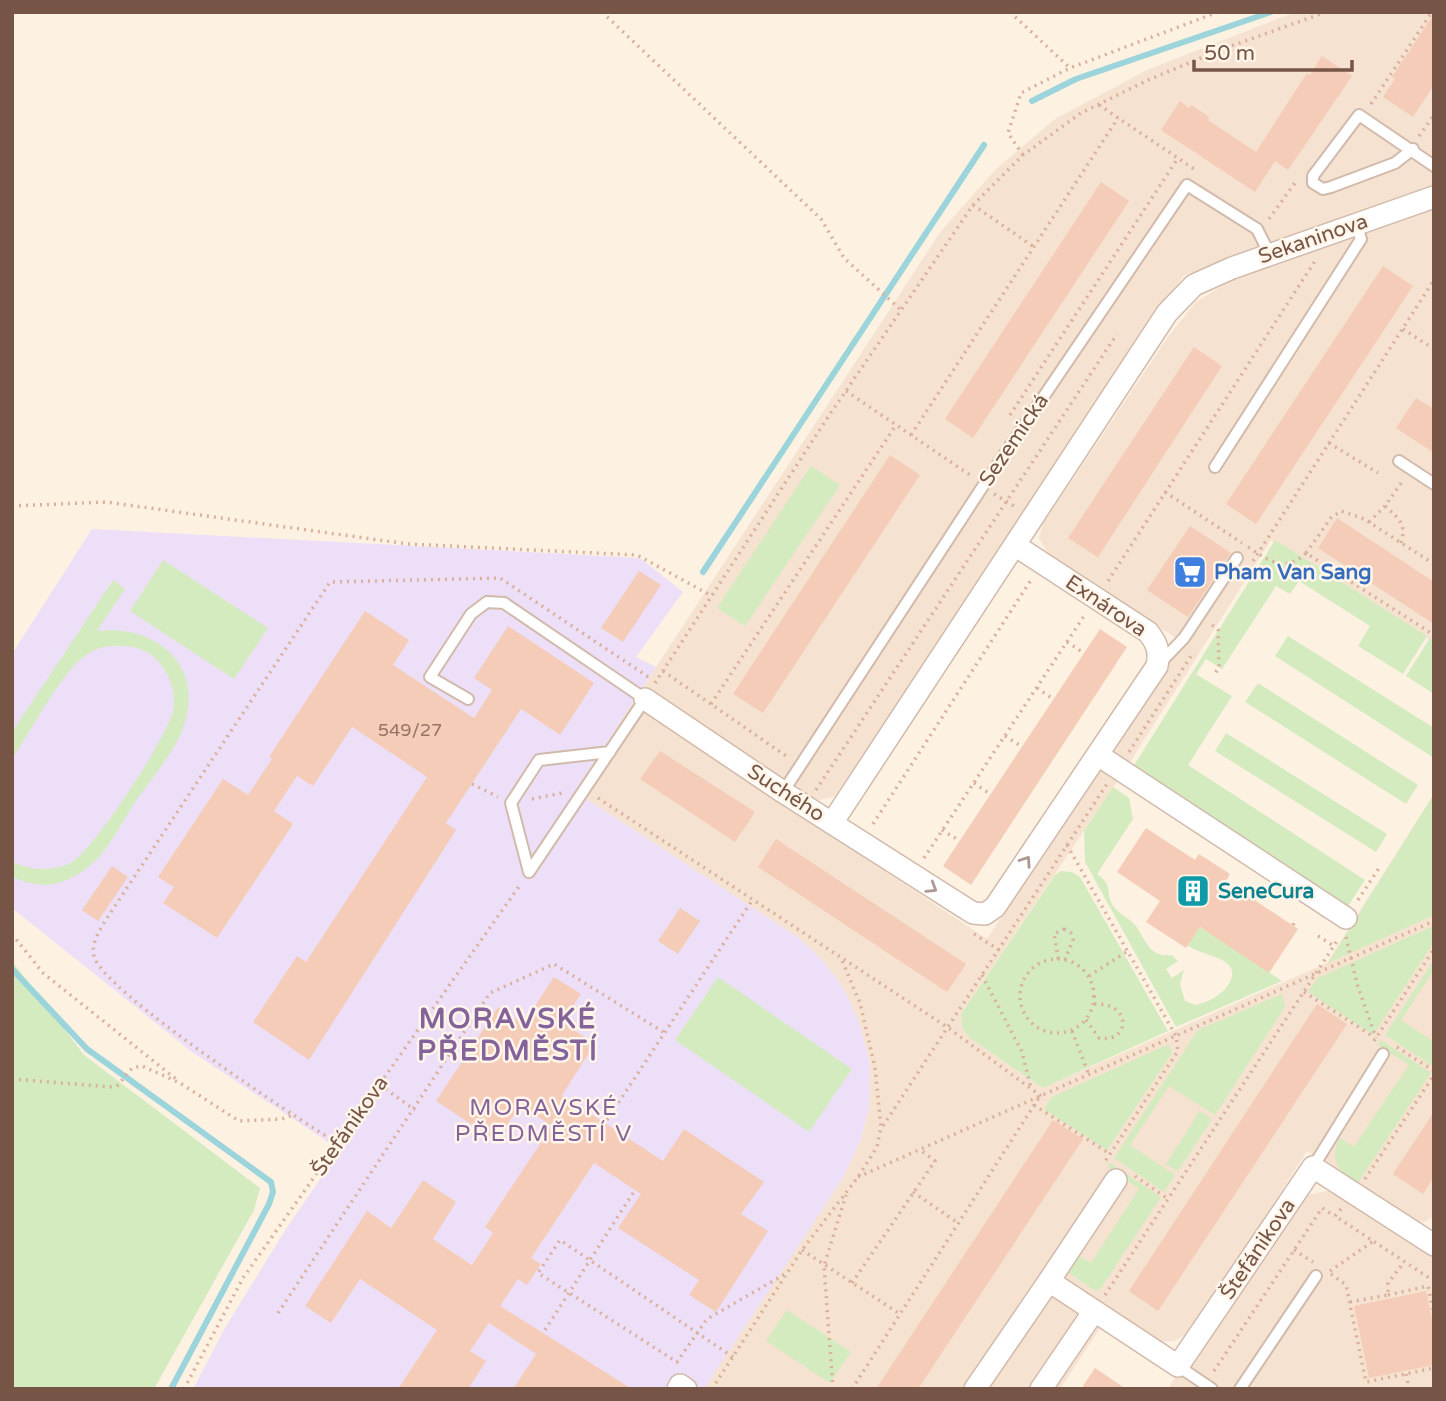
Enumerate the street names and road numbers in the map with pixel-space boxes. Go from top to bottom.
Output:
street label: Sekaninova [1255,209,1371,269]
street label: Sezemická [974,389,1054,491]
street label: Exnárova [1061,570,1151,642]
street label: Suchého [743,759,829,827]
street label: Štefánikova [306,1071,394,1181]
street label: Štefánikova [1215,1194,1301,1304]

